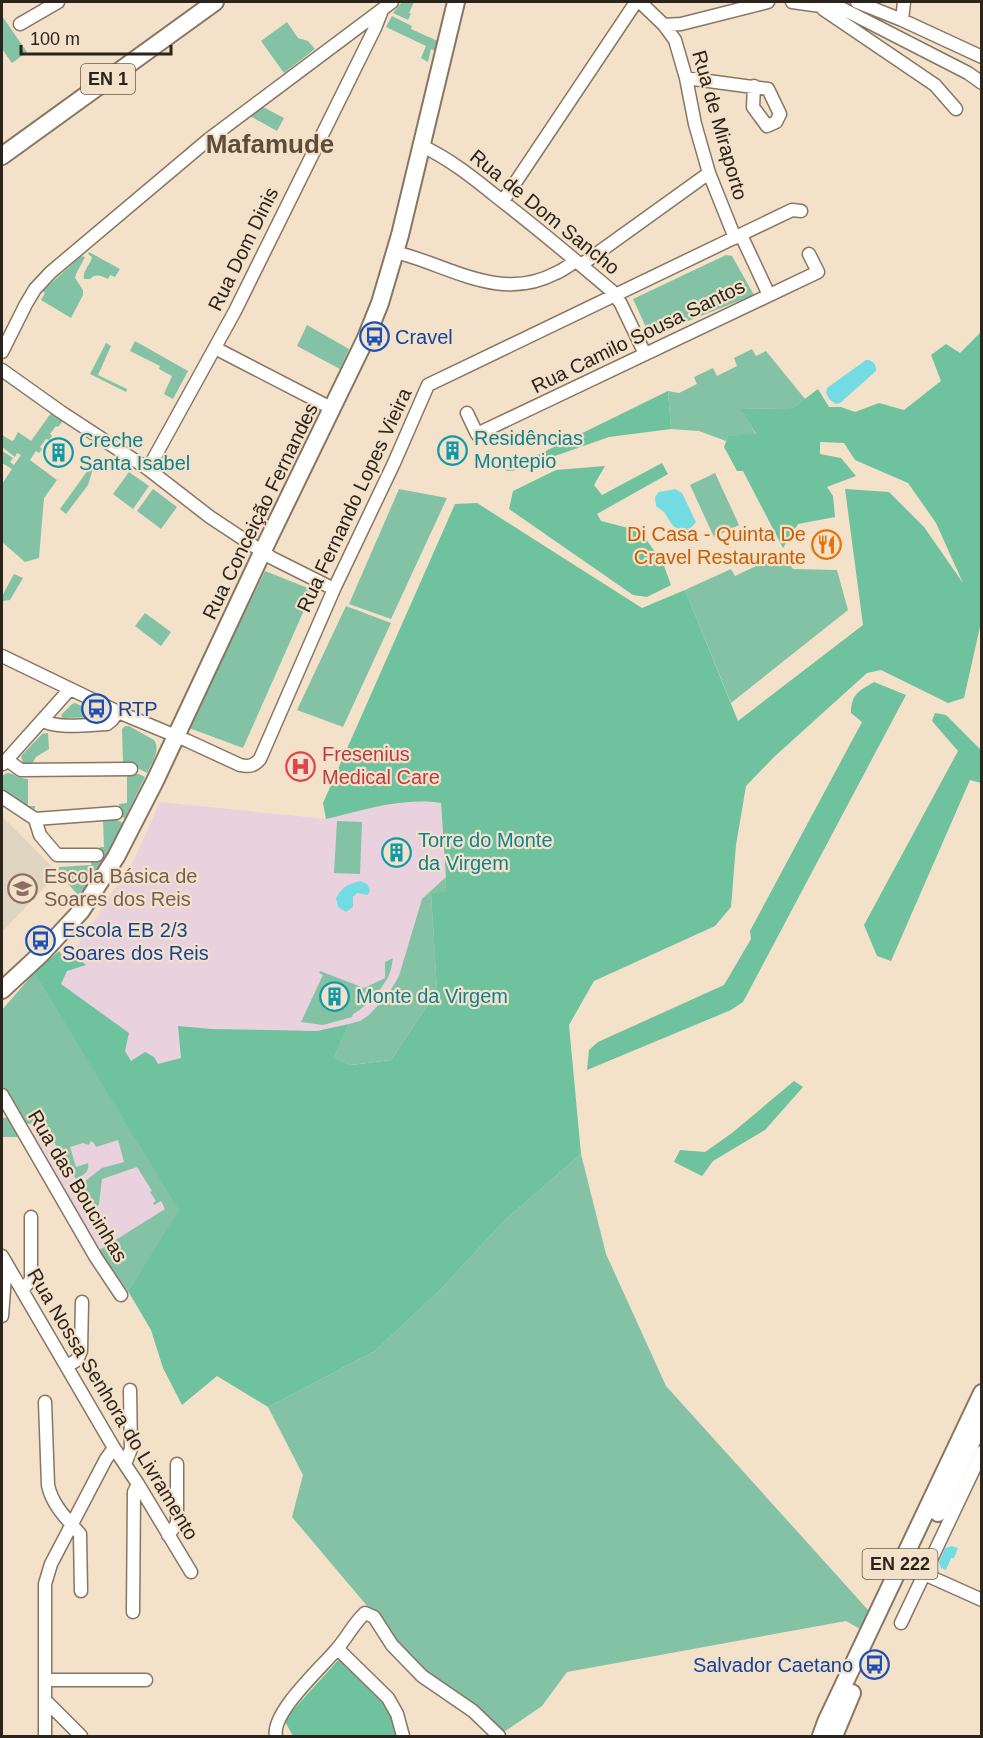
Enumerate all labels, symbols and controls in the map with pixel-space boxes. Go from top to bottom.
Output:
scale bar [21,18,171,56]
text: 100 m [30,29,80,49]
street label: Rua de Miraporto [688,48,752,202]
road number: EN 1 [81,64,135,94]
district label: Mafamude [206,129,334,159]
street label: Rua de Dom Sancho [466,145,624,279]
street label: Rua Dom Dinis [204,184,282,314]
street label: Rua Camilo Sousa Santos [528,275,748,397]
bus stop icon: Cravel [358,321,390,353]
place label: Cravel [395,326,453,348]
street label: Rua Fernando Lopes Vieira [292,384,416,615]
street label: Rua Conceição Fernandes [198,399,322,623]
place label: Residências Montepio [474,427,583,472]
place label: Creche Santa Isabel [79,429,190,474]
building icon: Residências Montepio [437,434,469,466]
building icon: Creche Santa Isabel [42,436,74,468]
place label: Di Casa - Quinta De Cravel Restaurante [627,523,806,568]
restaurant icon: Di Casa - Quinta De Cravel Restaurante [811,529,843,561]
bus stop icon: RTP [81,693,113,725]
place label: RTP [118,698,158,720]
place label: Fresenius Medical Care [322,743,440,788]
hospital icon: Fresenius Medical Care [285,750,317,782]
place label: Torre do Monte da Virgem [418,829,553,874]
building icon: Torre do Monte da Virgem [381,836,413,868]
place label: Escola Básica de Soares dos Reis [44,865,197,910]
school or university icon: Escola Básica de Soares dos Reis [7,872,39,904]
place label: Escola EB 2/3 Soares dos Reis [62,919,209,964]
bus stop icon: Escola EB 2/3 Soares dos Reis [25,925,57,957]
building icon: Monte da Virgem [319,980,351,1012]
place label: Monte da Virgem [356,985,508,1007]
street label: Rua das Boucinhas [24,1106,132,1266]
street label: Rua Nossa Senhora do Livramento [23,1264,203,1544]
road number: EN 222 [862,1549,938,1579]
bus stop icon: Salvador Caetano [858,1649,890,1681]
place label: Salvador Caetano [693,1654,853,1676]

